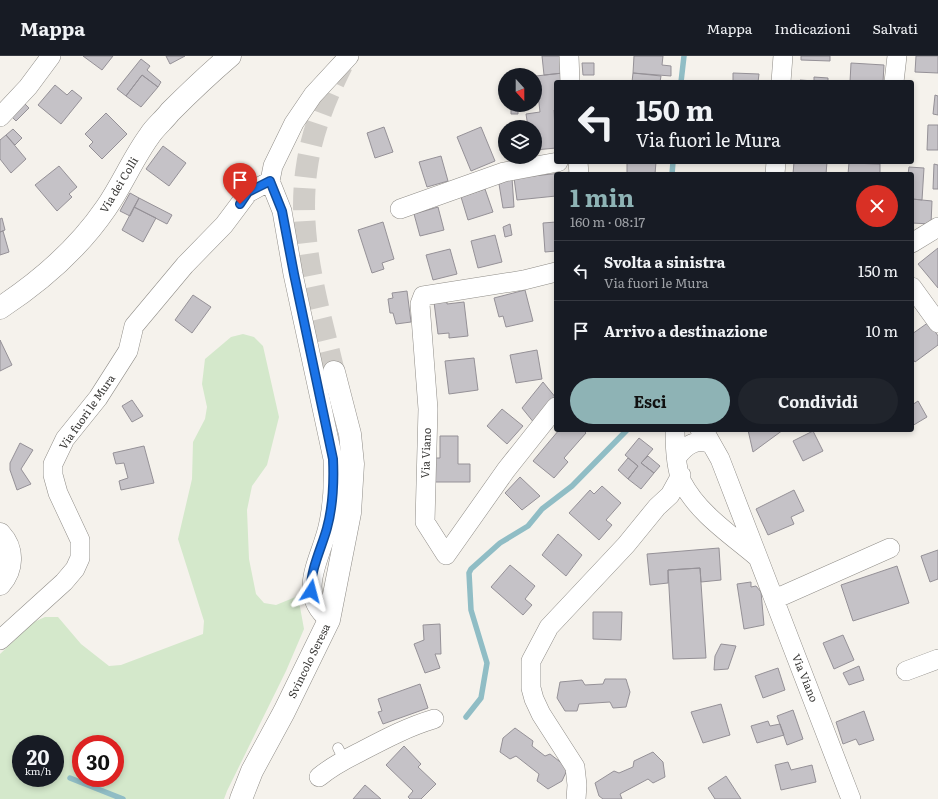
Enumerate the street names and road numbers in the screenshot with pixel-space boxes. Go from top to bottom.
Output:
street label: Via dei Colli [95,153,141,216]
street label: Via fuori le Mura [54,371,118,452]
street label: Via Viano [416,427,434,479]
street label: Svincolo Seresa [283,620,333,701]
street label: Via Viano [789,651,823,704]

